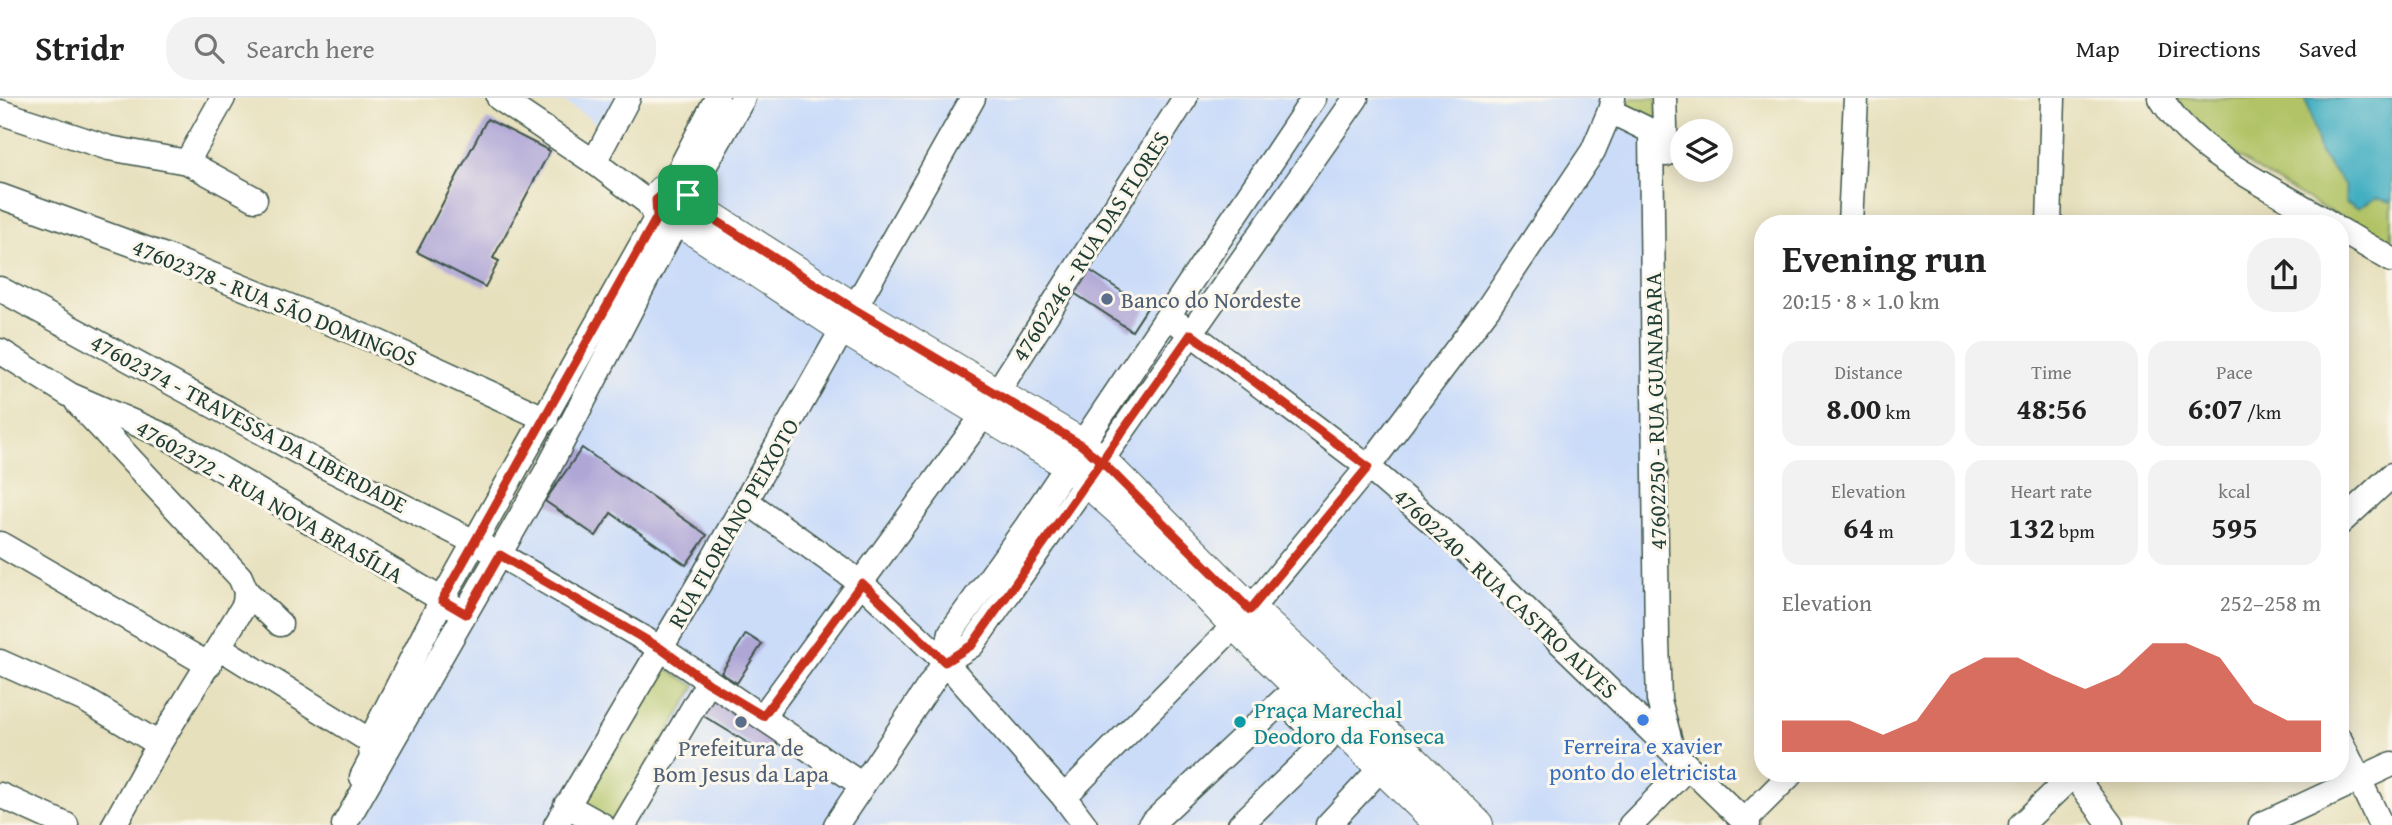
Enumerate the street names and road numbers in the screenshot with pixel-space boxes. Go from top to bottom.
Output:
street label: 47602246 - RUA DAS FLORES [1003,124,1177,368]
street label: 47602378 - RUA SÃO DOMINGOS [128,230,422,374]
street label: 47602250 - RUA GUANABARA [1636,272,1674,550]
street label: 47602374 - TRAVESSA DA LIBERDADE [85,325,413,521]
street label: 47602372 - RUA NOVA BRASÍLIA [130,411,410,591]
street label: RUA FLORIANO PEIXOTO [659,412,807,634]
street label: 47602240 - RUA CASTRO ALVES [1386,480,1626,706]

